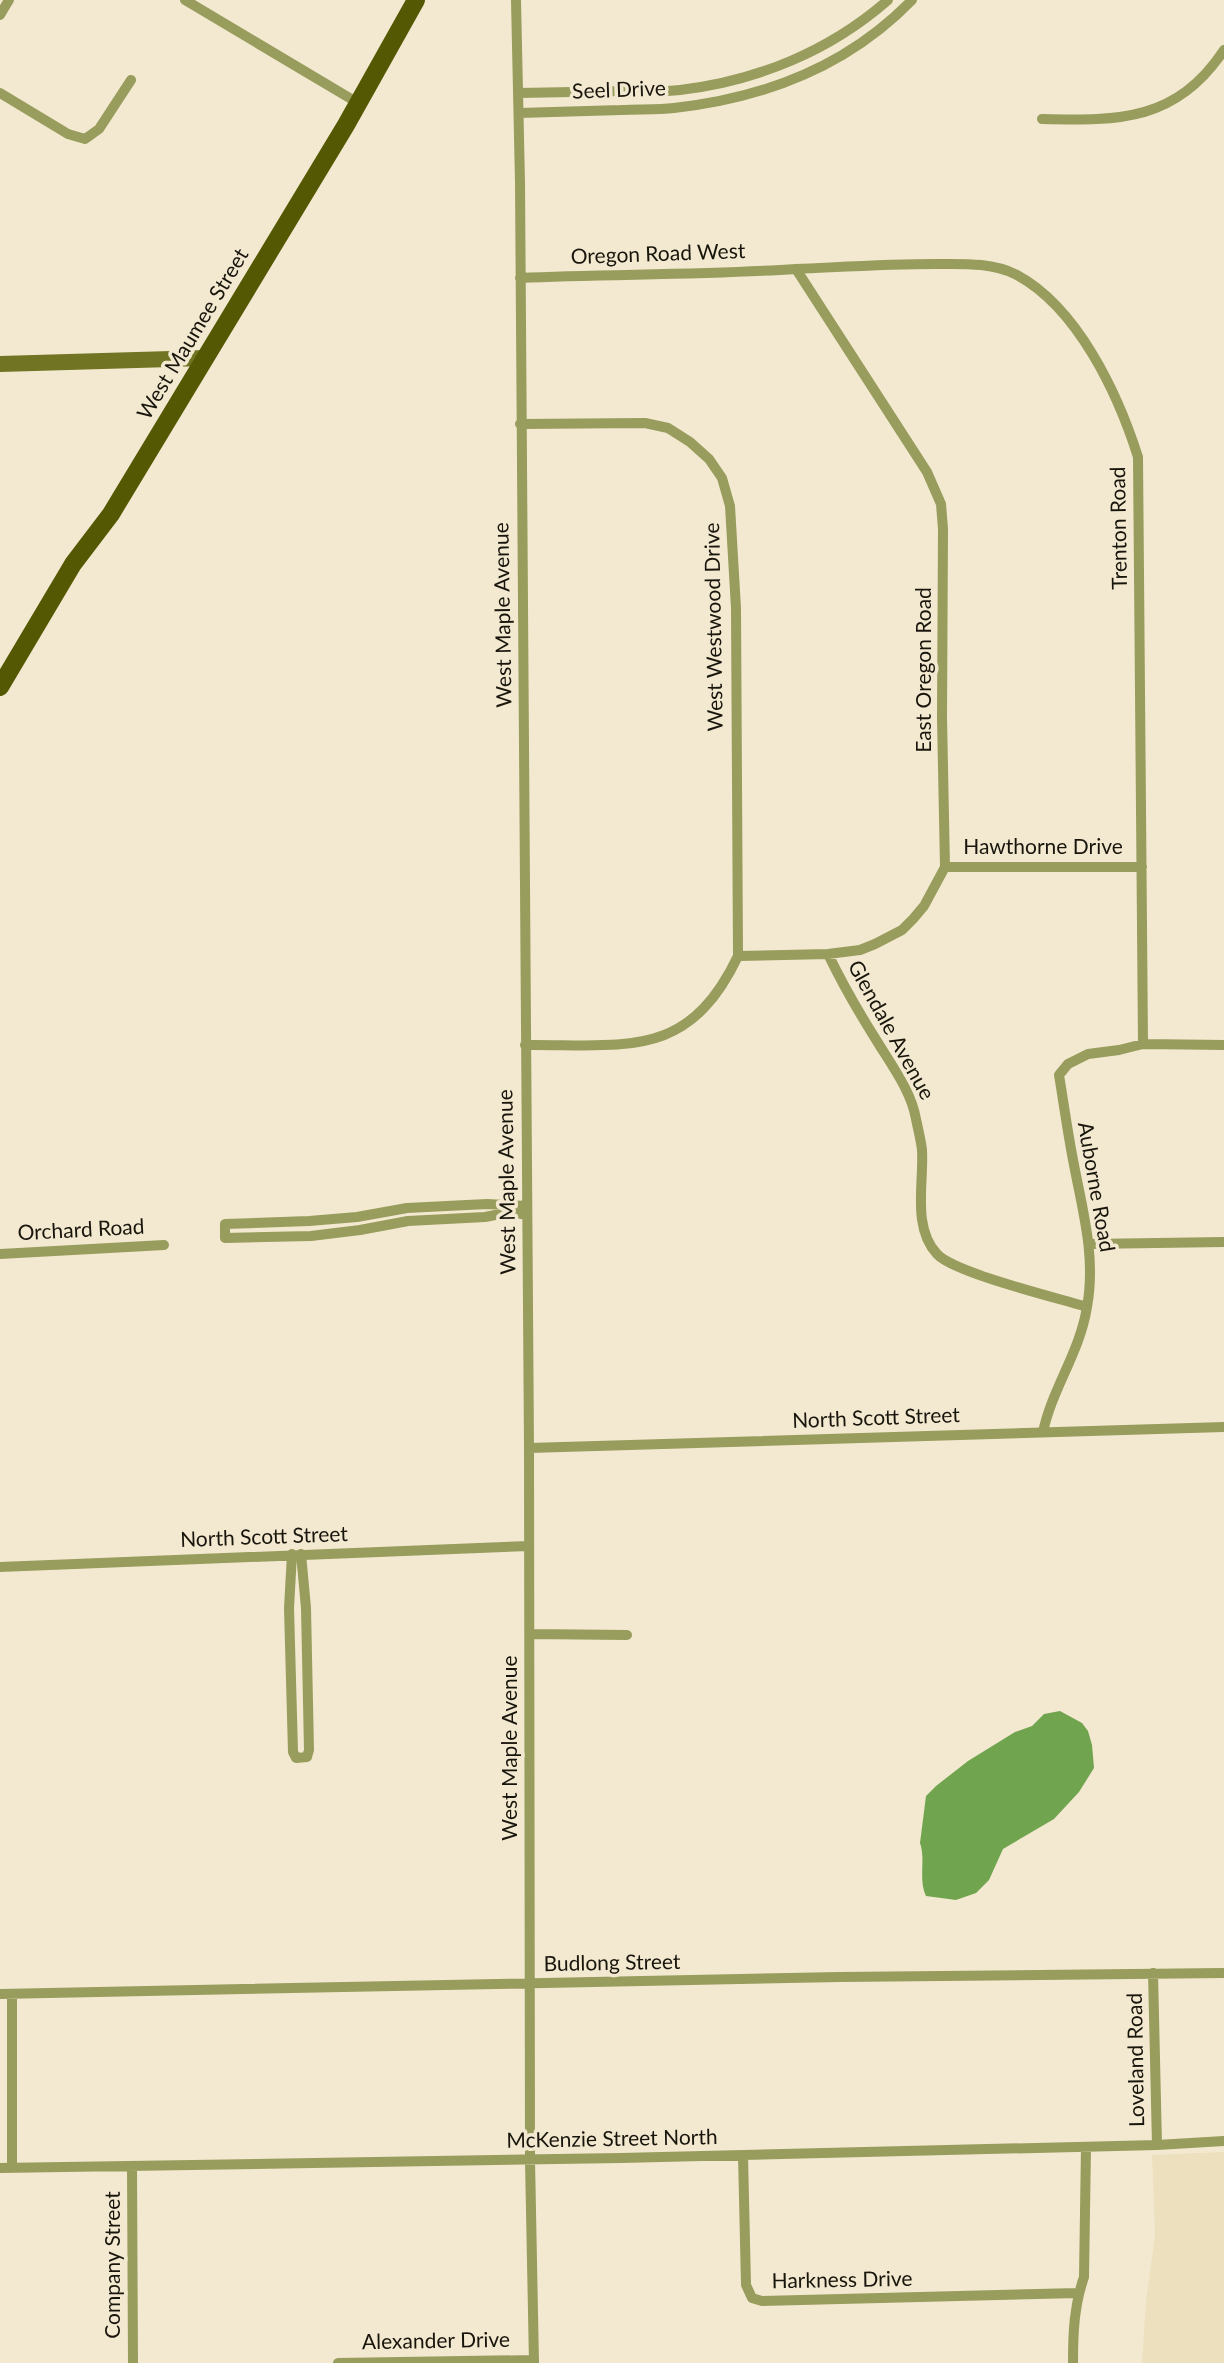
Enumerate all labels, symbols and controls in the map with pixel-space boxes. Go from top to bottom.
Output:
street label: Seel Drive [572,74,666,103]
street label: Oregon Road West [570,237,746,268]
street label: West Maumee Street [131,243,253,423]
street label: Trenton Road [1104,466,1131,590]
street label: West Maple Avenue [487,522,516,708]
street label: West Westwood Drive [698,522,727,732]
street label: East Oregon Road [910,587,935,753]
street label: Hawthorne Drive [963,833,1123,858]
street label: Glendale Avenue [844,955,941,1103]
street label: West Maple Avenue [491,1089,520,1275]
street label: Auborne Road [1074,1120,1121,1254]
street label: Orchard Road [17,1213,145,1244]
street label: North Scott Street [792,1401,961,1432]
street label: North Scott Street [180,1520,349,1551]
street label: West Maple Avenue [496,1655,521,1841]
street label: Budlong Street [543,1948,681,1975]
street label: Loveland Road [1121,1993,1148,2127]
street label: McKenzie Street North [506,2123,718,2152]
street label: Company Street [99,2191,124,2339]
street label: Harkness Drive [771,2265,913,2292]
street label: Alexander Drive [362,2326,510,2353]

